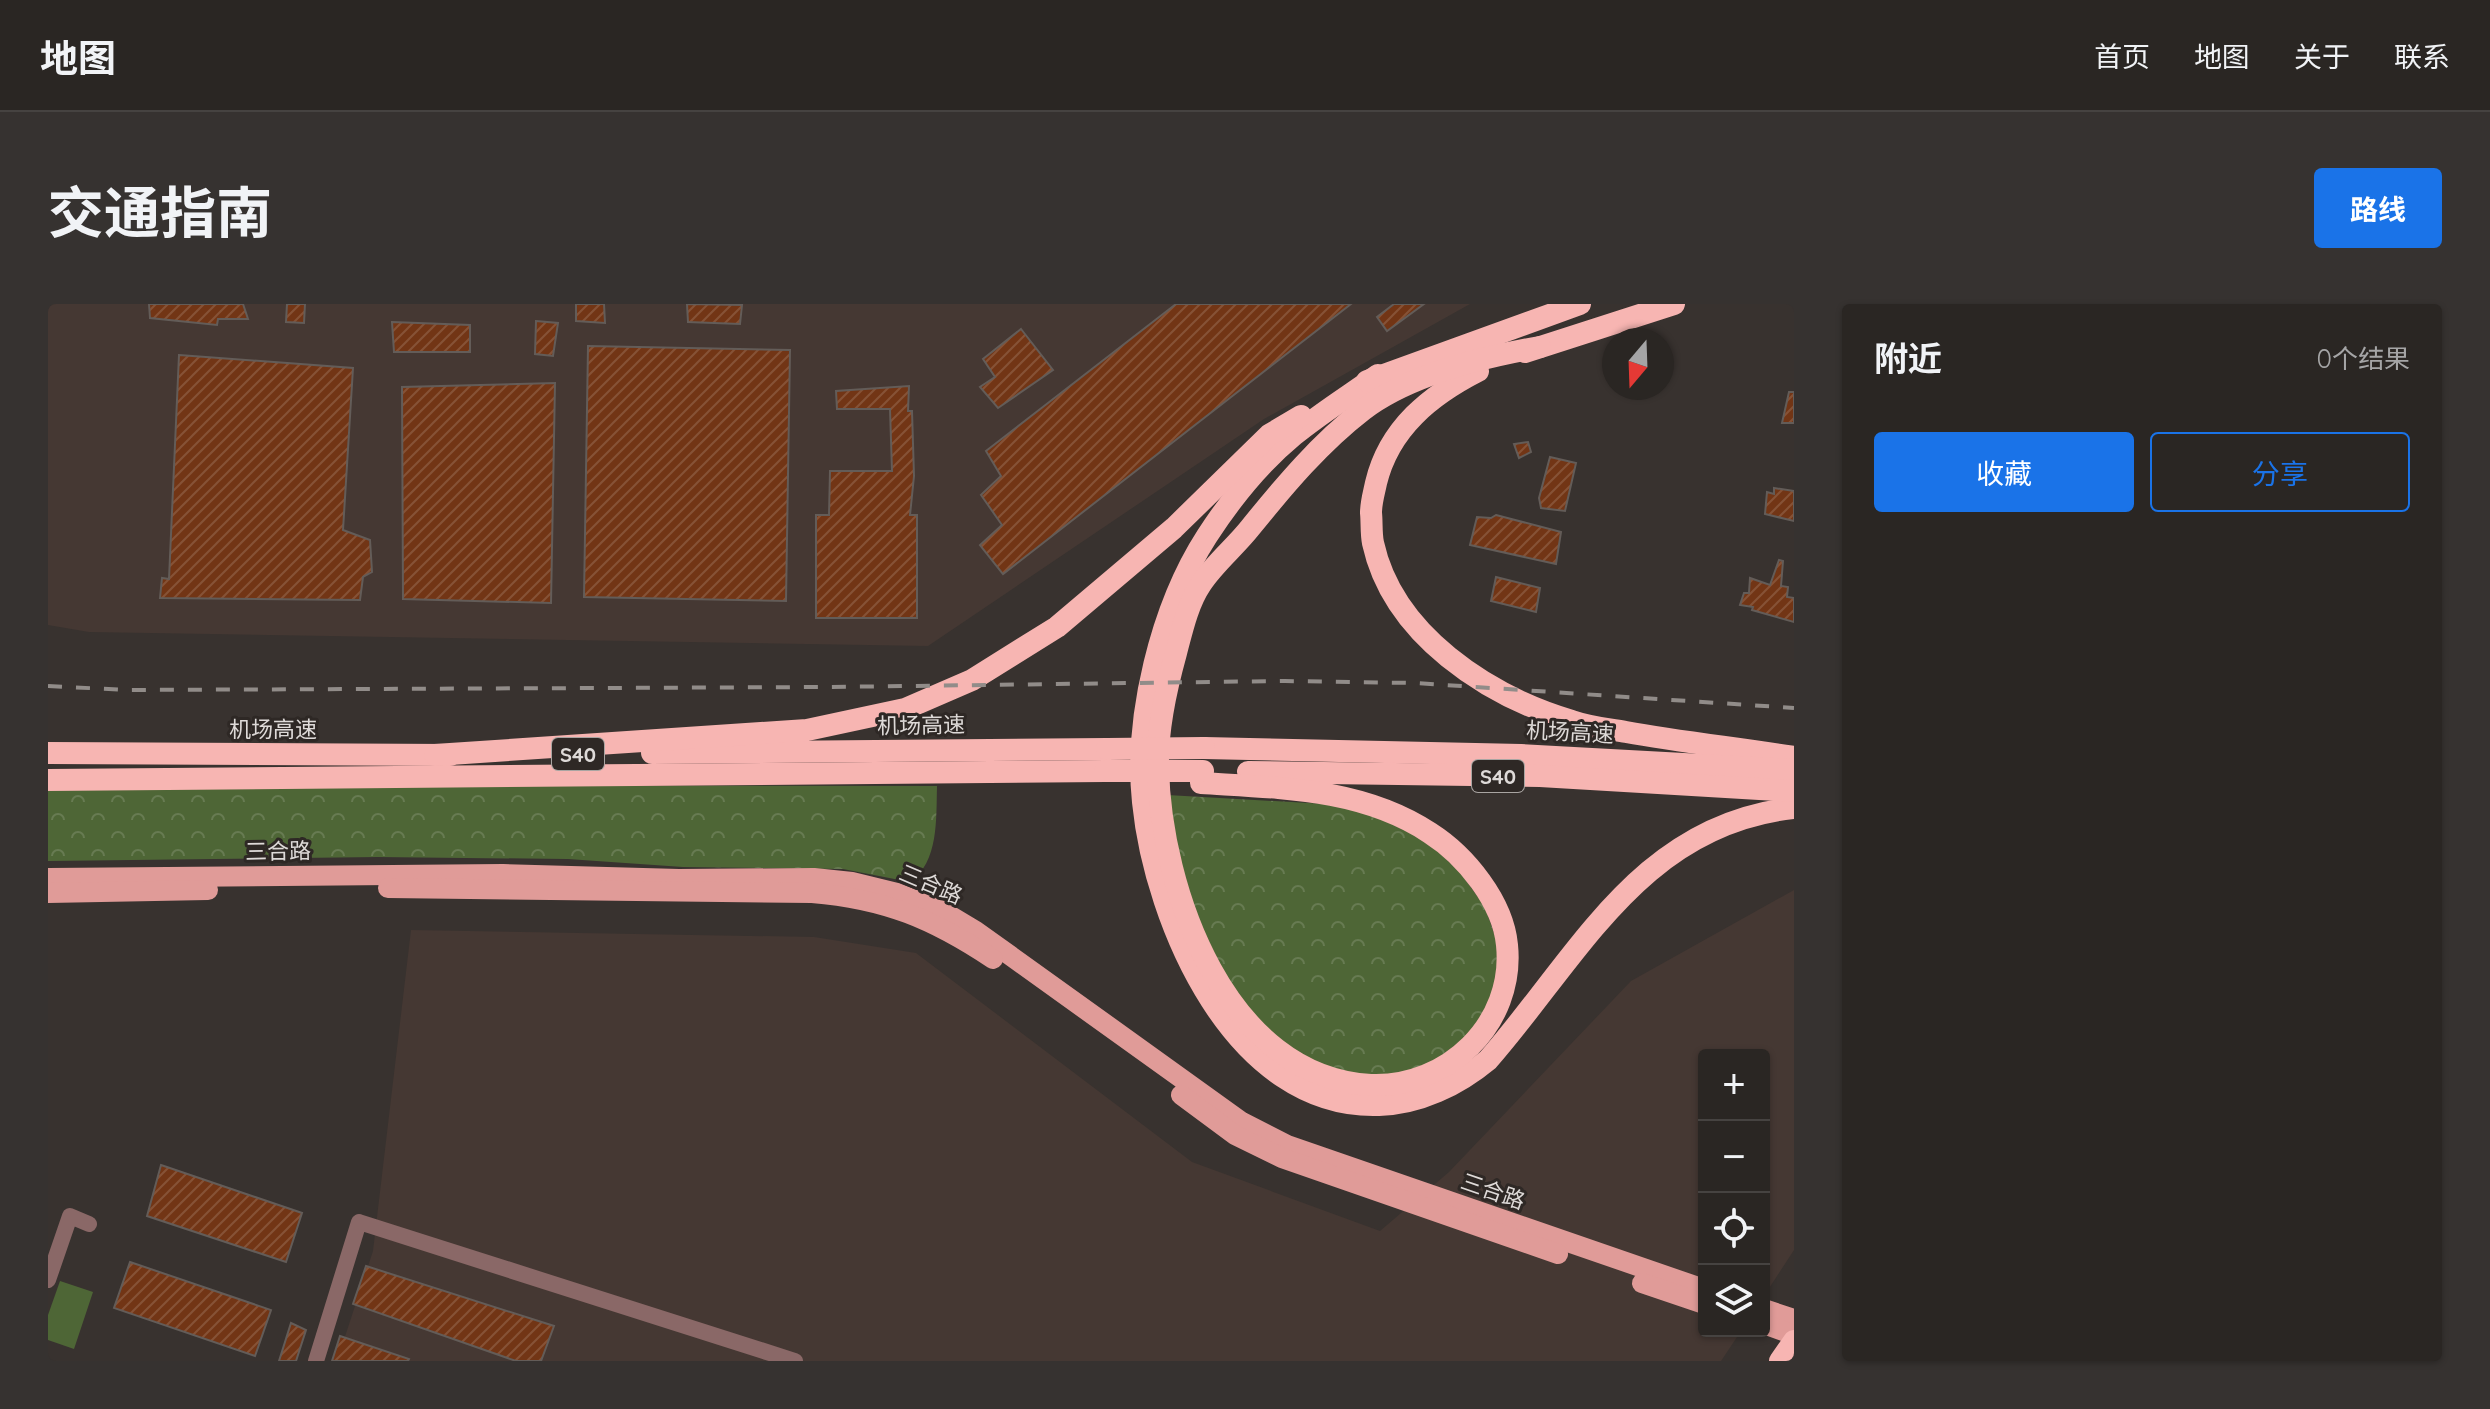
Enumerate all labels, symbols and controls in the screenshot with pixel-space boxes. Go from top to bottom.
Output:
text: 地图 [40,34,116,82]
text: 首页 [2094,39,2150,74]
text: 地图 [2194,39,2250,74]
text: 关于 [2294,39,2350,74]
text: 联系 [2394,39,2450,74]
button: 路线 [2314,168,2442,248]
text: 交通指南 [48,177,272,247]
north arrow [1602,328,1674,400]
text: 附近 [1874,337,1942,380]
text: 0个结果 [2317,342,2410,375]
button: 收藏 [1874,432,2134,512]
button: 分享 [2150,432,2410,512]
street label: 机场高速 [877,710,965,740]
street label: 机场高速 [229,715,317,743]
street label: 机场高速 [1525,716,1615,748]
road number: S40 [552,738,604,770]
road number: S40 [1472,760,1524,792]
street label: 三合路 [245,836,311,866]
street label: 三合路 [895,858,967,910]
map controls [1698,1049,1770,1337]
button: + [1698,1049,1770,1121]
button: − [1698,1121,1770,1193]
street label: 三合路 [1457,1167,1529,1215]
button: locate [1698,1193,1770,1265]
button: layers [1698,1265,1770,1337]

